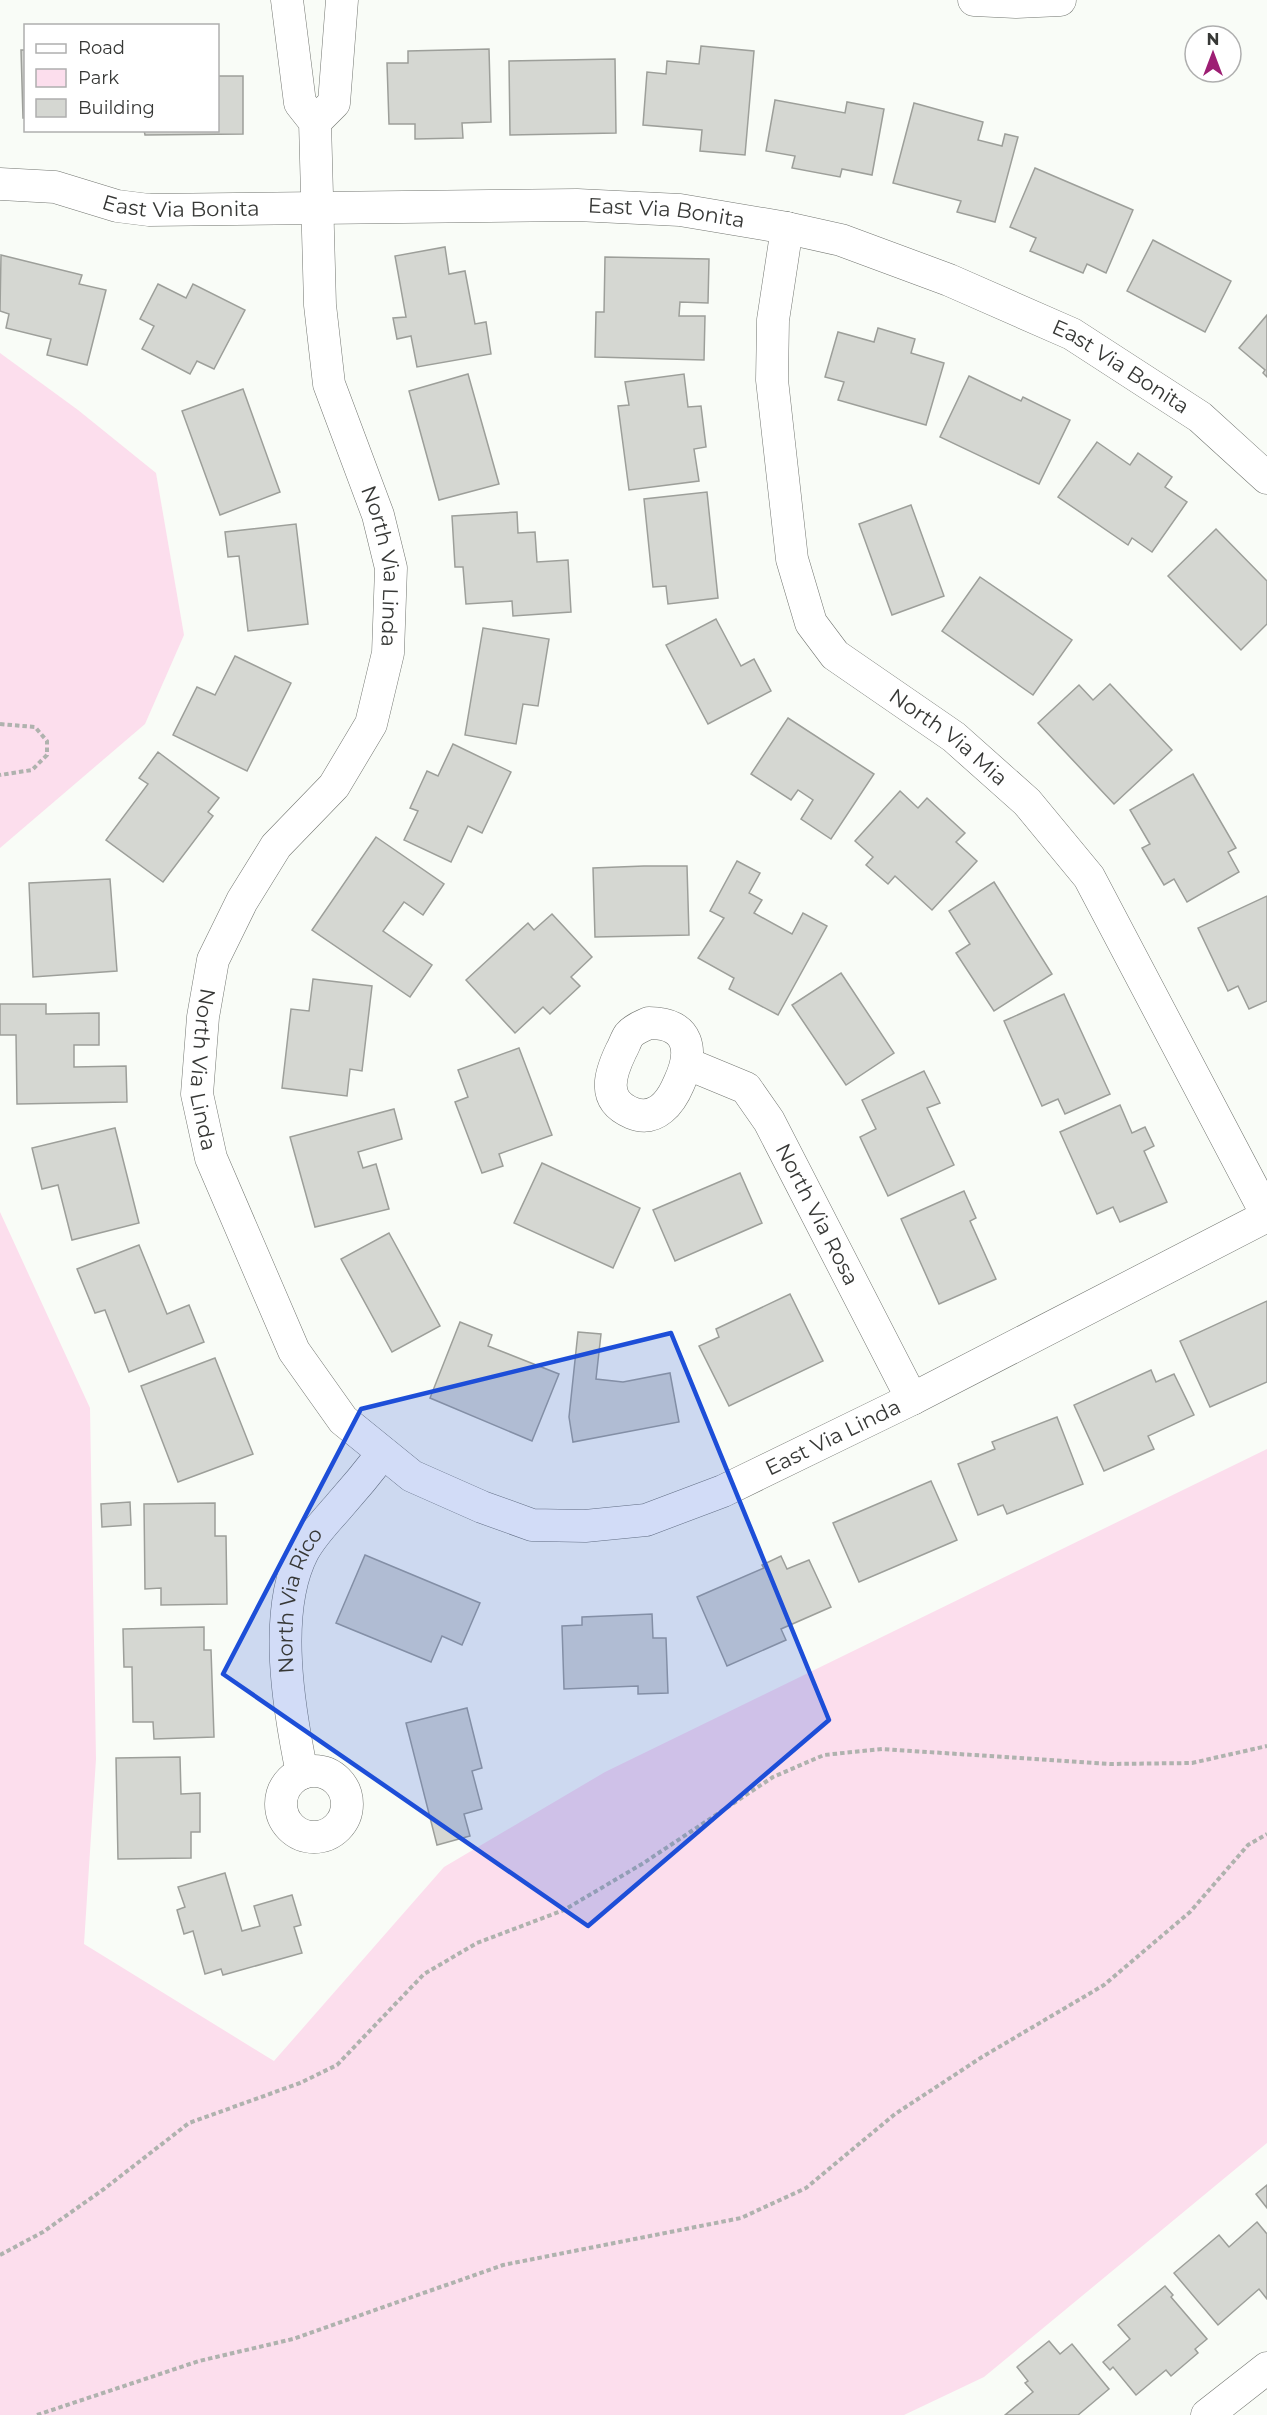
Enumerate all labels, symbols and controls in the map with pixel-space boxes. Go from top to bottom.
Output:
legend [24,24,219,132]
north arrow [1183,24,1243,84]
text: N [1207,30,1219,49]
text: Road [78,37,125,59]
text: Park [78,67,119,89]
text: Building [78,97,155,119]
street label: East Via Bonita [99,189,260,222]
street label: East Via Bonita [587,193,747,233]
street label: East Via Bonita [1048,314,1194,419]
street label: North Via Linda [356,482,404,647]
street label: North Via Mia [885,683,1013,791]
street label: North Via Linda [185,986,222,1153]
street label: North Via Rosa [771,1139,864,1289]
street label: East Via Linda [761,1394,904,1480]
street label: North Via Rico [272,1522,327,1674]

